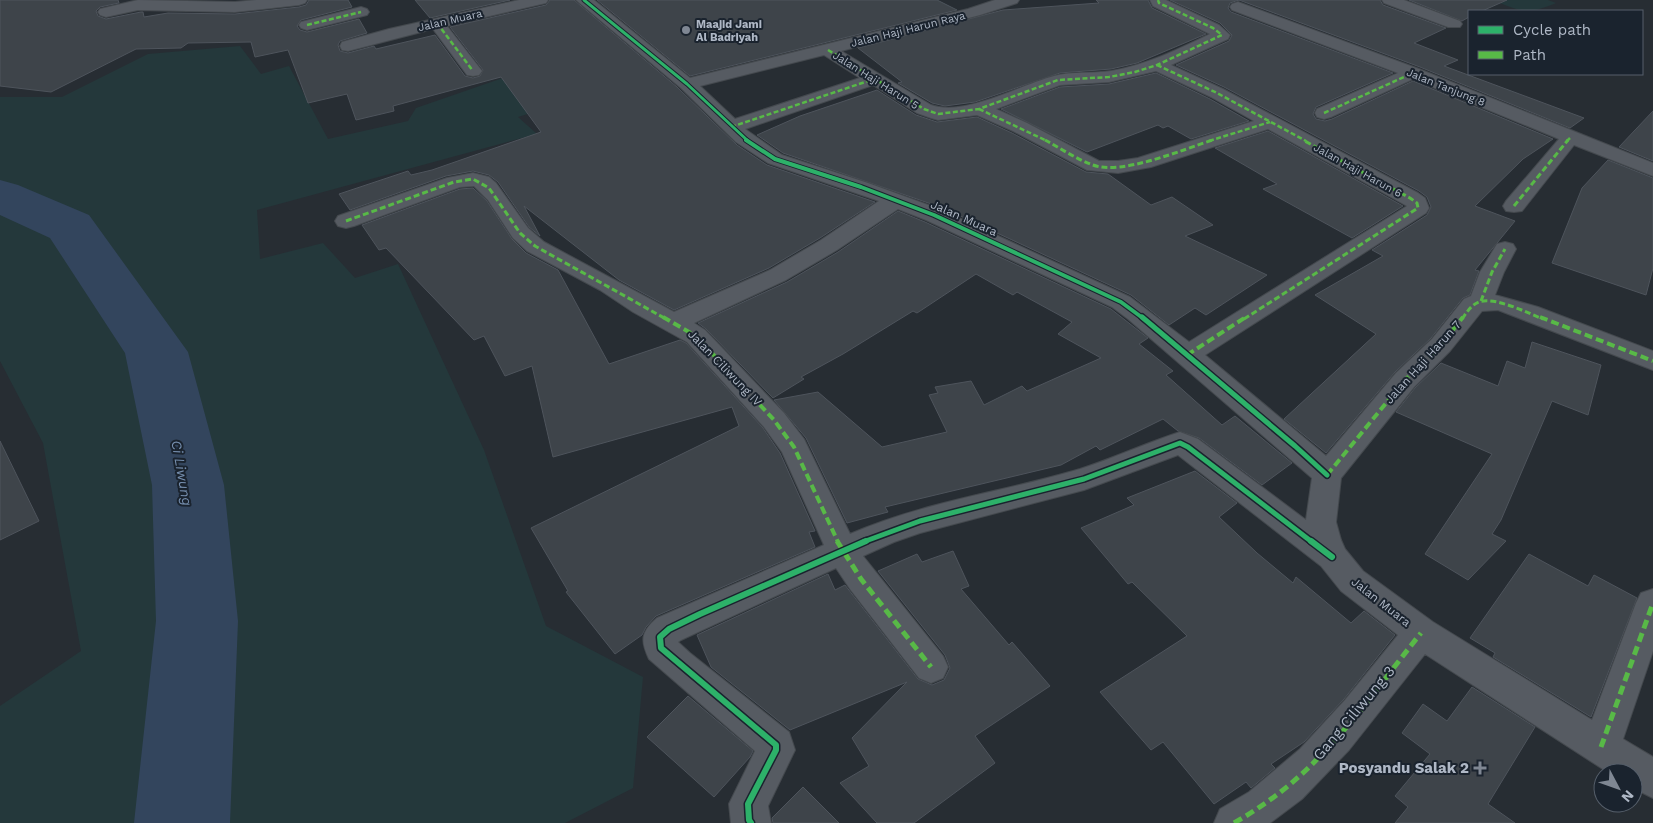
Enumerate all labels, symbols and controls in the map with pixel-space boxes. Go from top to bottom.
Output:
street label: Jalan Muara [417,7,483,34]
street label: Jalan Haji Harun Raya [850,9,967,50]
legend [1468,10,1643,75]
place label: Maajid Jami Al Badriyah [696,18,762,44]
text: Cycle path [1513,21,1591,39]
marker: Maajid Jami Al Badriyah [680,24,692,36]
text: Path [1513,46,1546,64]
street label: Jalan Haji Harun 5 [830,49,921,112]
street label: Jalan Tanjung 8 [1405,66,1487,109]
street label: Jalan Haji Harun 6 [1311,141,1404,200]
street label: Jalan Muara [929,197,1000,239]
street label: Jalan Haji Harun 7 [1382,317,1464,406]
street label: Jalan Ciliwung IV [685,327,765,409]
water label: Ci Liwung [168,439,196,507]
street label: Jalan Muara [1349,575,1414,630]
street label: Gang Ciliwung 3 [1309,662,1399,764]
place label: Posyandu Salak 2 [1339,759,1469,777]
marker: Posyandu Salak 2 [1473,761,1487,775]
north arrow [1593,763,1643,813]
text: N [1618,787,1637,806]

